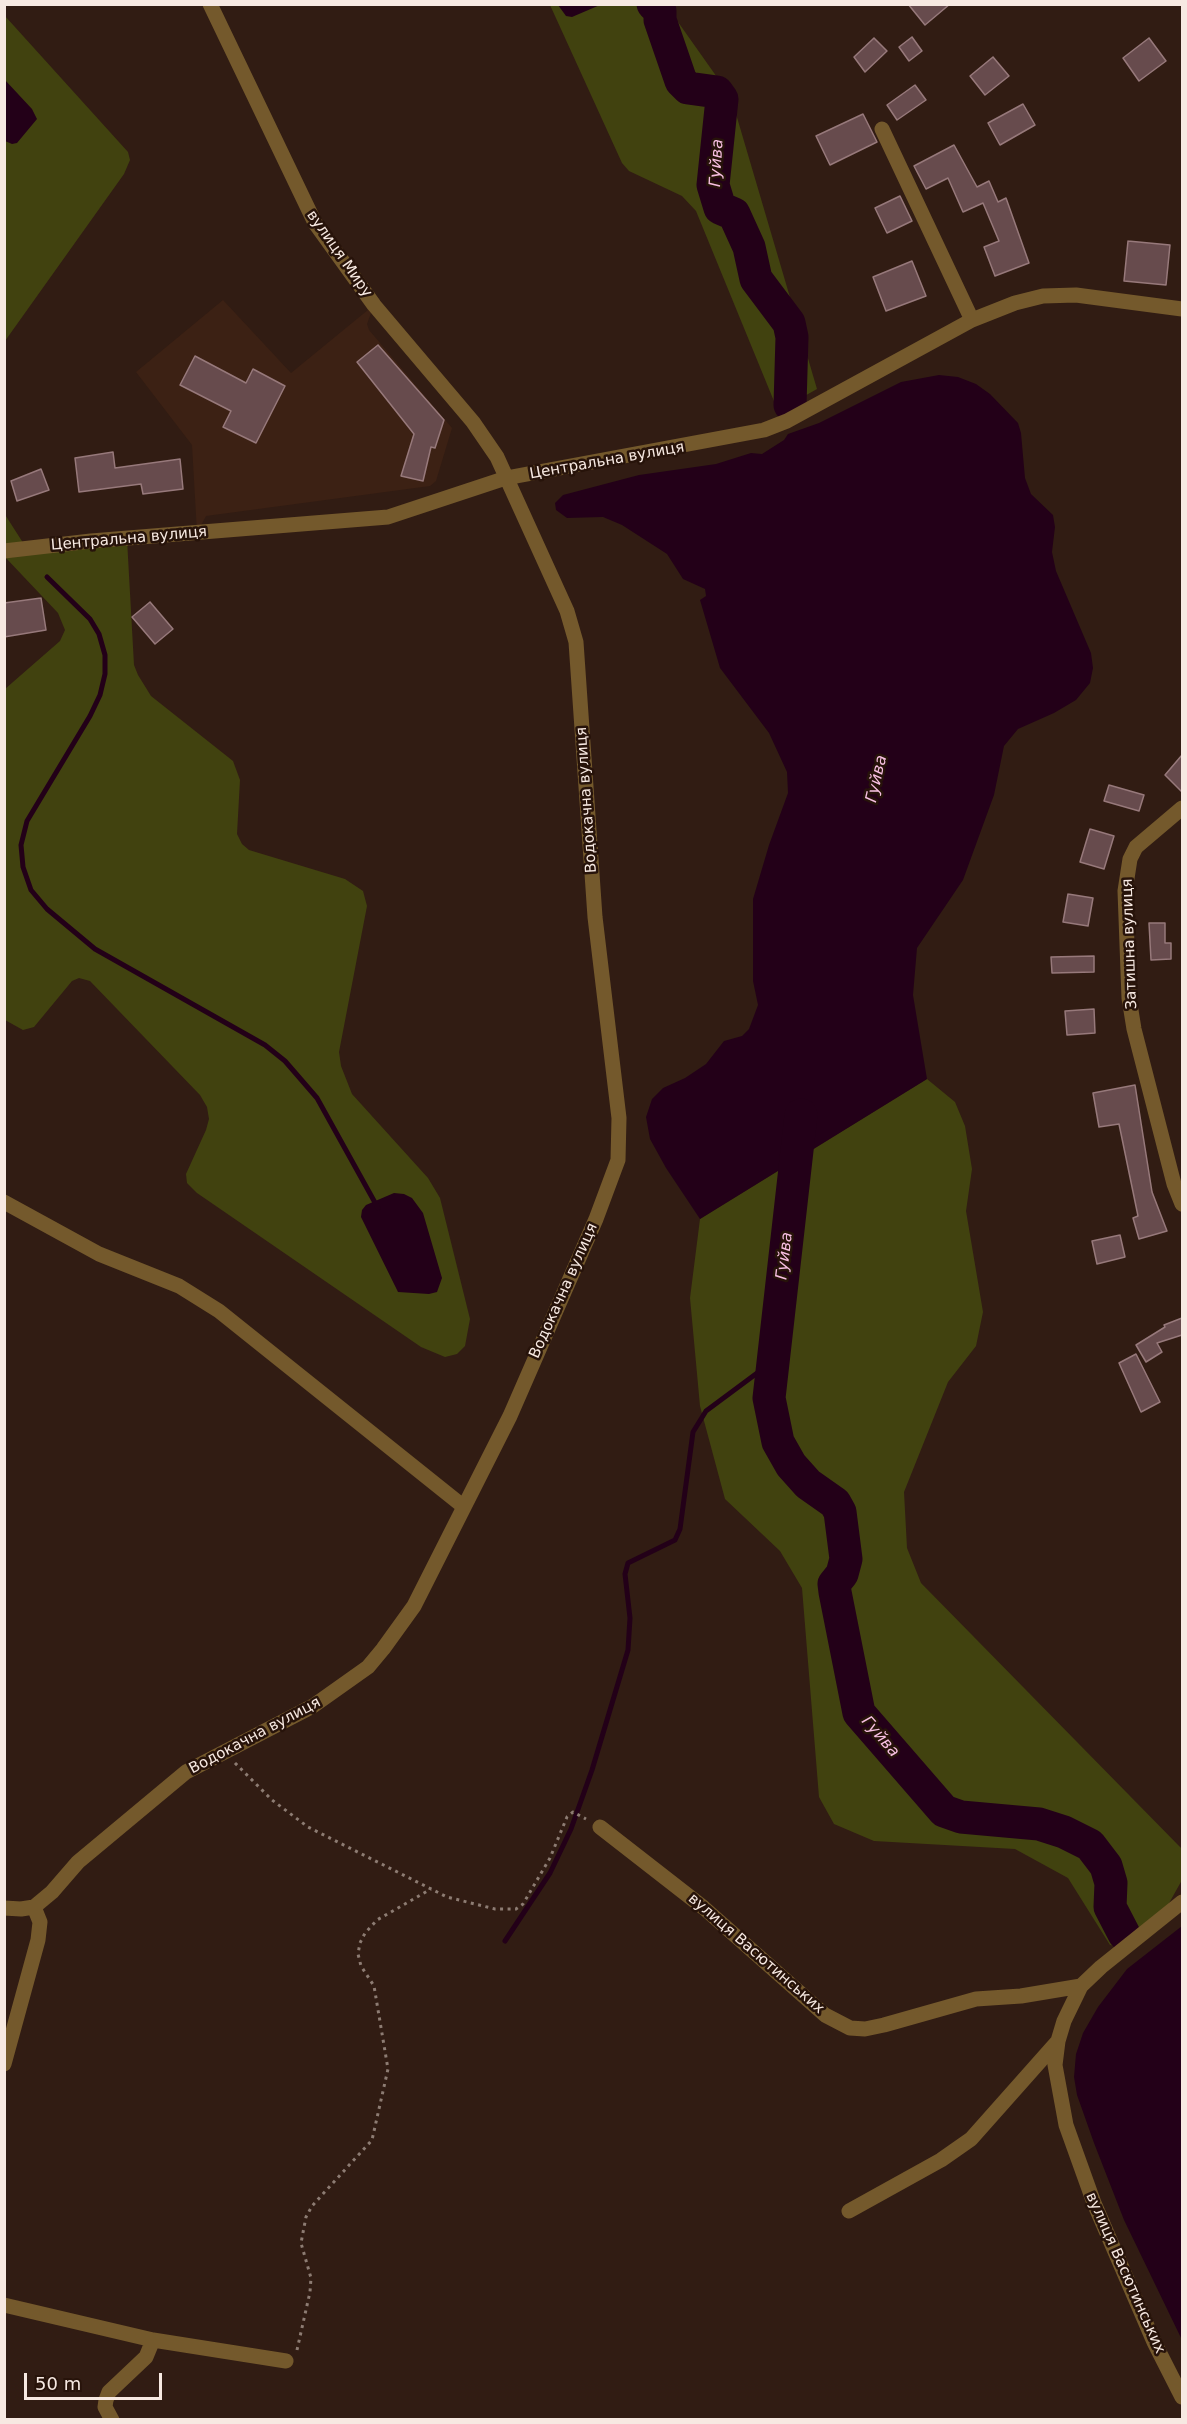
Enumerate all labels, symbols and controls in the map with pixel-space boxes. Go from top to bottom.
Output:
water label: Гуйва [706,139,728,187]
street label: вулиця Миру [302,207,376,301]
street label: Центральна вулиця [528,439,686,483]
street label: Центральна вулиця [50,523,208,555]
street label: Водокачна вулиця [573,726,601,874]
water label: Гуйва [862,753,892,805]
street label: Затишна вулиця [1119,878,1141,1010]
street label: Водокачна вулиця [526,1221,602,1361]
water label: Гуйва [773,1231,797,1281]
street label: Водокачна вулиця [186,1694,324,1778]
water label: Гуйва [857,1713,903,1761]
street label: вулиця Васютинських [684,1890,828,2018]
street label: вулиця Васютинських [1081,2190,1169,2356]
scale bar [27,2361,165,2399]
text: 50 m [35,2373,81,2394]

